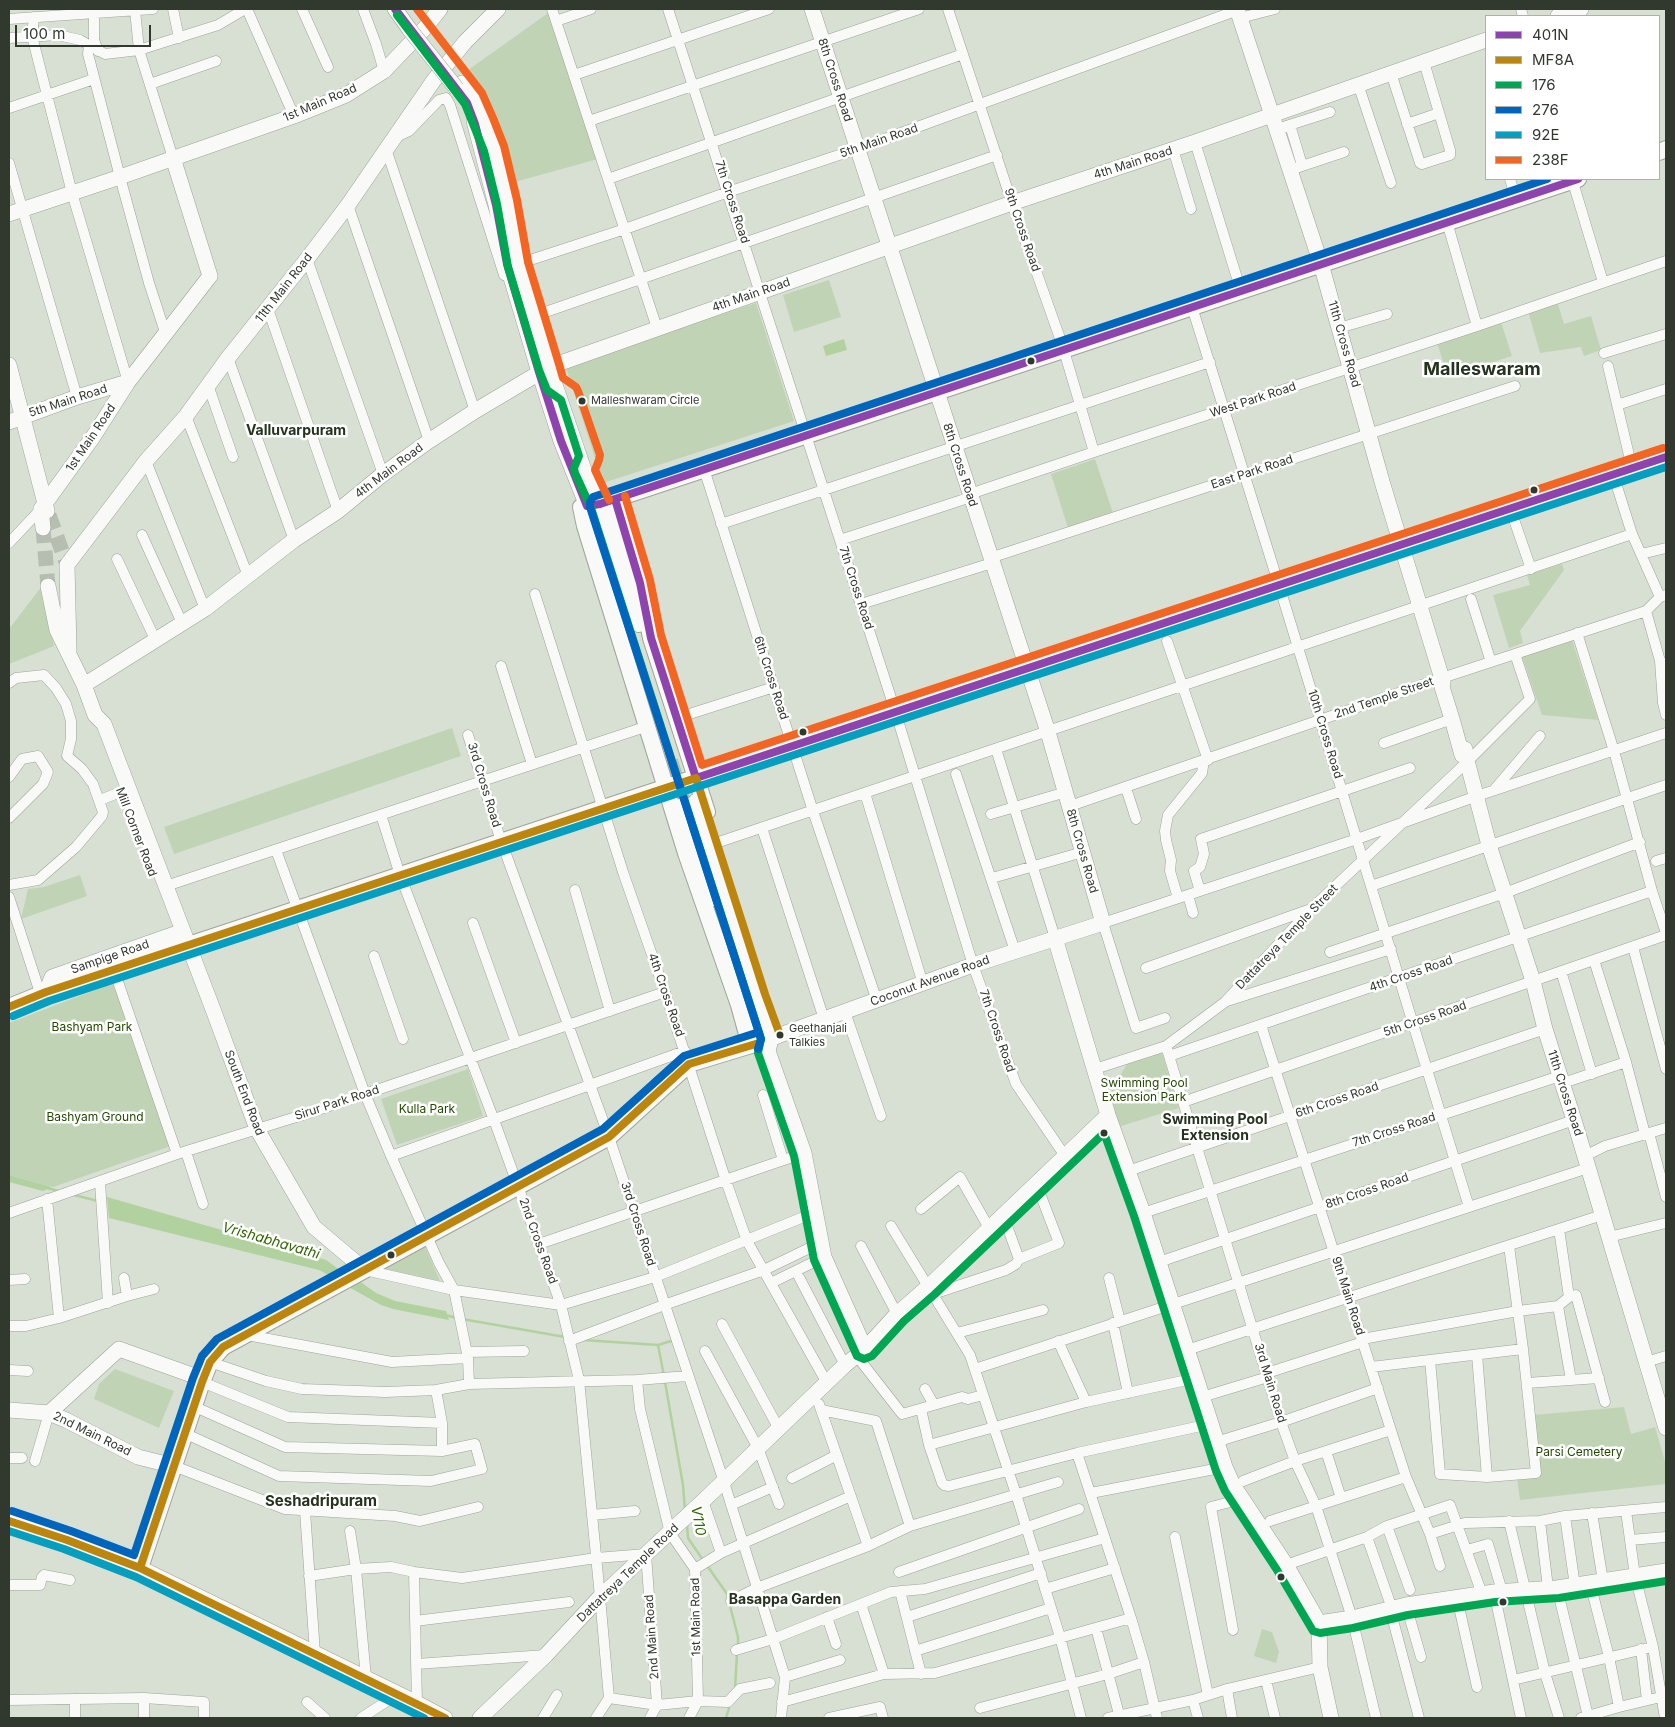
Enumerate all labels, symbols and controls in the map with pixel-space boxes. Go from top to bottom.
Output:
scale bar [18,15,154,47]
legend [1485,15,1660,180]
text: 100 m [23,24,65,43]
text: 401N [1532,25,1569,44]
street label: 8th Cross Road [815,36,855,124]
text: MF8A [1532,50,1574,69]
text: 176 [1532,75,1556,94]
street label: 1st Main Road [281,81,359,125]
text: 276 [1532,100,1559,119]
street label: 5th Main Road [838,121,920,161]
text: 92E [1532,125,1559,144]
street label: 4th Main Road [1092,143,1174,183]
text: 238F [1532,150,1569,169]
street label: 7th Cross Road [712,159,752,245]
street label: 9th Cross Road [1001,186,1043,274]
street label: 11th Main Road [252,250,316,326]
street label: 4th Main Road [710,275,792,315]
street label: 11th Cross Road [1325,299,1363,389]
unlabelled marker [1026,356,1036,366]
district label: Malleswaram [1423,359,1541,381]
street label: West Park Road [1208,379,1298,421]
street label: 5th Main Road [27,382,109,420]
place label: Malleshwaram Circle [591,394,699,408]
marker: Malleshwaram Circle [577,396,587,406]
street label: 1st Main Road [63,401,119,475]
street label: 8th Cross Road [940,421,980,509]
district label: Valluvarpuram [246,423,346,439]
street label: 4th Main Road [352,441,426,501]
street label: East Park Road [1209,452,1295,492]
unlabelled marker [1529,485,1539,495]
street label: 7th Cross Road [836,545,876,631]
street label: 6th Cross Road [751,634,791,722]
street label: 2nd Temple Street [1333,674,1435,722]
street label: 10th Cross Road [1305,688,1345,780]
unlabelled marker [798,727,808,737]
street label: 3rd Cross Road [464,741,504,829]
street label: Mill Corner Road [112,785,160,879]
street label: 8th Cross Road [1063,807,1101,895]
street label: Dattatreya Temple Street [1233,882,1341,992]
street label: Sampige Road [69,937,151,977]
street label: 4th Cross Road [645,951,687,1039]
street label: Coconut Avenue Road [868,953,992,1009]
street label: 4th Cross Road [1367,953,1455,995]
street label: 7th Cross Road [976,988,1018,1074]
street label: 5th Cross Road [1382,998,1468,1040]
park label: Bashyam Park [52,1020,132,1034]
place label: Geethanjali Talkies [789,1022,847,1048]
marker: Geethanjali Talkies [775,1030,785,1040]
street label: South End Road [221,1048,267,1138]
street label: 11th Cross Road [1544,1048,1586,1138]
park label: Swimming Pool Extension Park [1100,1076,1188,1104]
street label: 6th Cross Road [1293,1079,1381,1121]
street label: Sirur Park Road [293,1083,381,1123]
park label: Kulla Park [399,1102,455,1116]
park label: Bashyam Ground [46,1110,144,1124]
street label: 7th Cross Road [1351,1110,1437,1150]
district label: Swimming Pool Extension [1162,1112,1268,1144]
unlabelled marker [1099,1128,1109,1138]
street label: 8th Cross Road [1323,1170,1411,1212]
street label: 3rd Cross Road [618,1180,658,1268]
street label: 2nd Cross Road [516,1196,560,1286]
water label: Vrishabhavathi [220,1219,322,1263]
unlabelled marker [386,1250,396,1260]
street label: 9th Main Road [1328,1255,1368,1337]
street label: 3rd Main Road [1251,1342,1289,1424]
street label: 2nd Main Road [51,1409,133,1459]
park label: Parsi Cemetery [1535,1445,1623,1459]
district label: Seshadripuram [265,1492,377,1510]
water label: V110 [687,1505,709,1537]
street label: Dattatreya Temple Road [574,1521,682,1625]
unlabelled marker [1276,1572,1286,1582]
street label: 1st Main Road [688,1578,704,1656]
district label: Basappa Garden [729,1592,841,1608]
street label: 2nd Main Road [642,1594,662,1680]
unlabelled marker [1498,1597,1508,1607]

